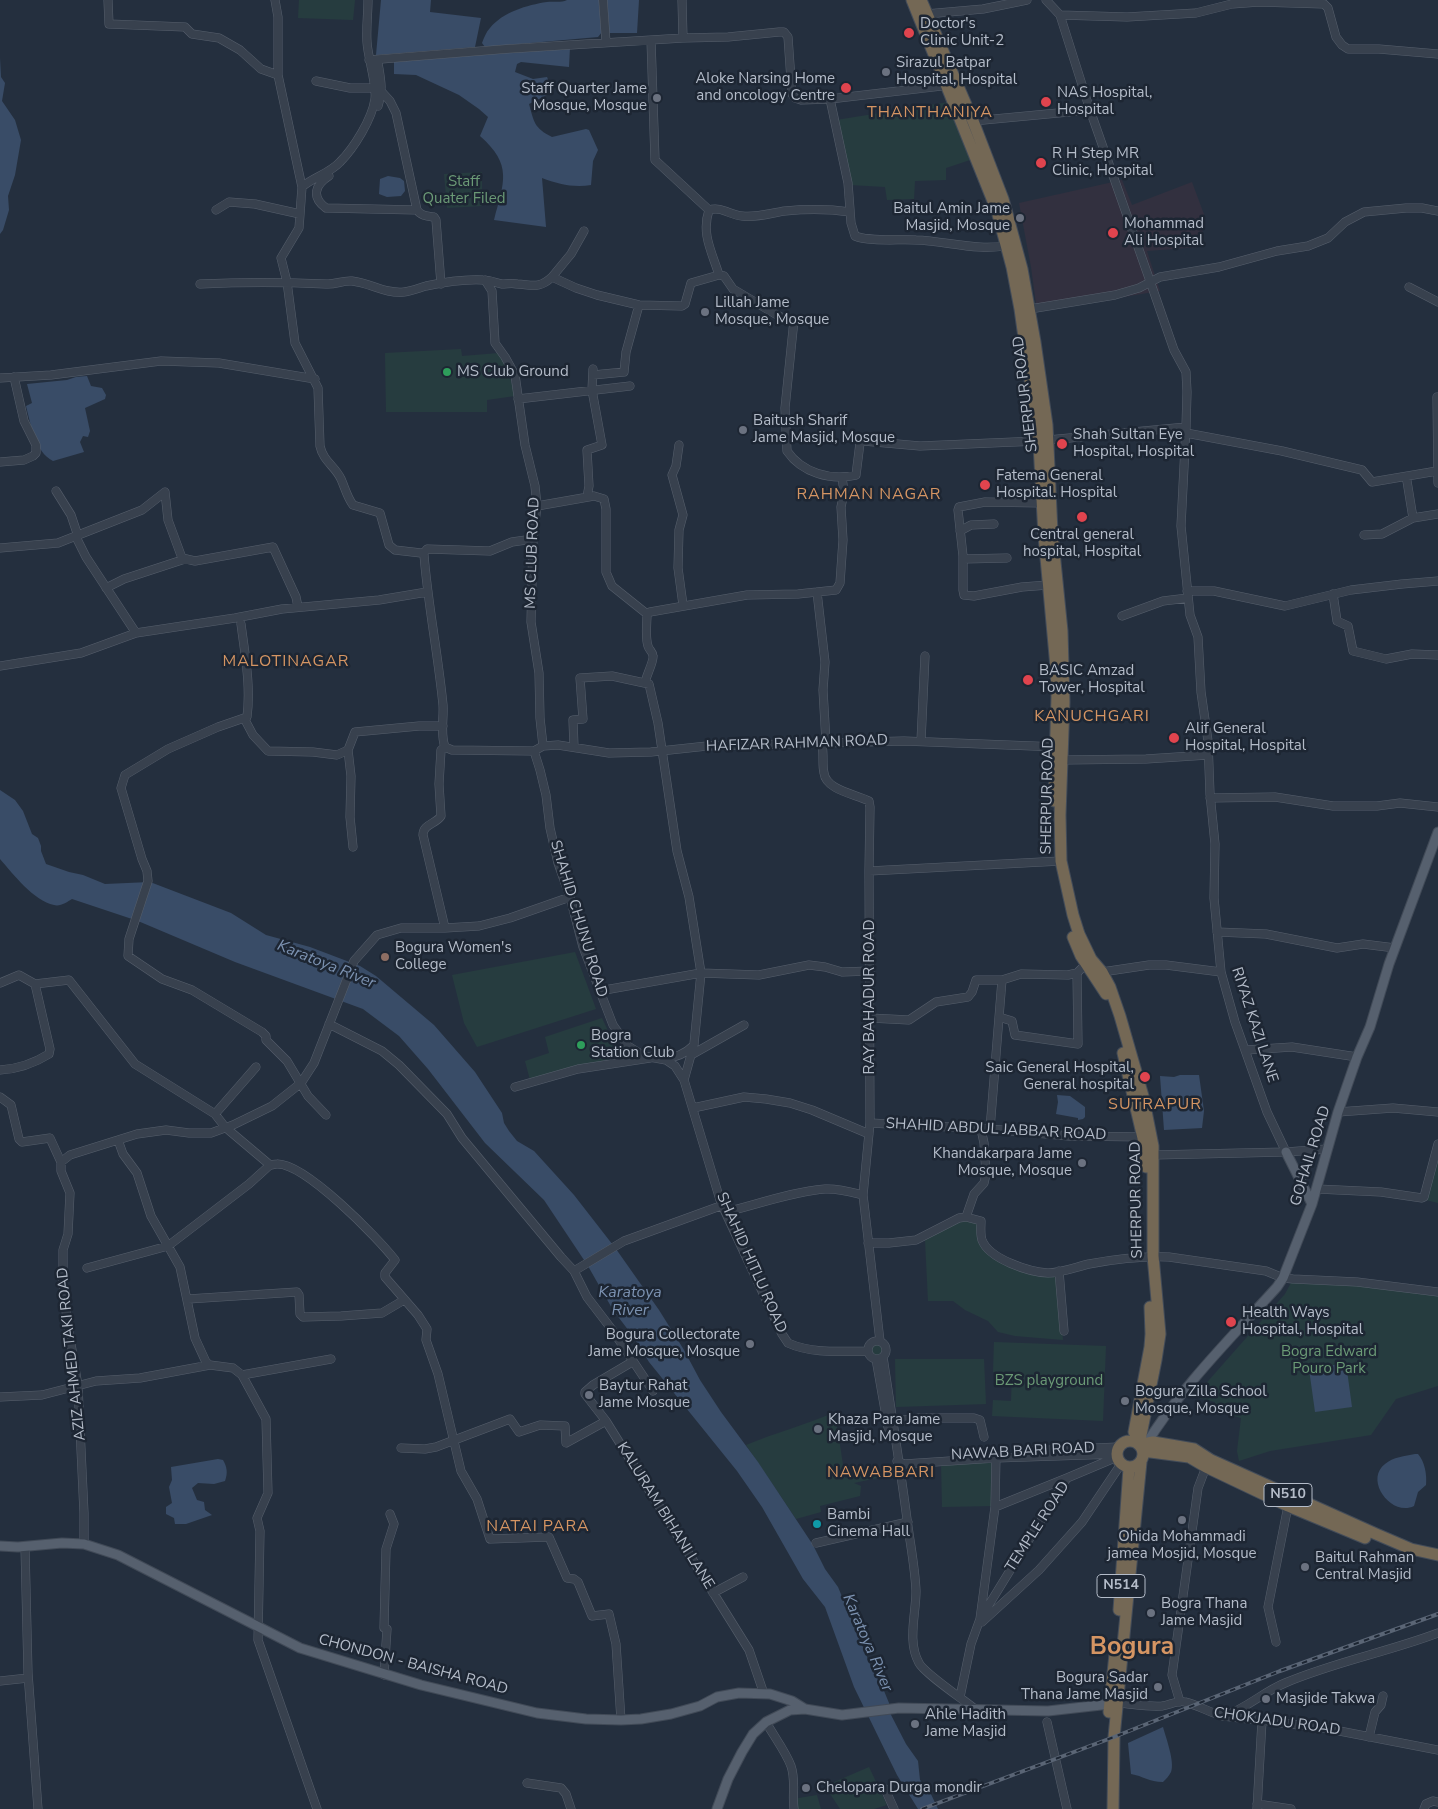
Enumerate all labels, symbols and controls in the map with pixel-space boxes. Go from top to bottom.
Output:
place label: Doctor's Clinic Unit-2 [920,15,1004,50]
marker: Doctor's Clinic Unit-2 [902,26,916,40]
place label: Sirazul Batpar Hospital, Hospital [896,54,1017,89]
marker: Sirazul Batpar Hospital, Hospital [880,66,892,78]
place label: Aloke Narsing Home and oncology Centre [695,70,835,105]
place label: Staff Quarter Jame Mosque, Mosque [521,80,647,115]
marker: Aloke Narsing Home and oncology Centre [839,81,853,95]
place label: NAS Hospital, Hospital [1057,84,1152,119]
marker: Staff Quarter Jame Mosque, Mosque [651,92,663,104]
marker: NAS Hospital, Hospital [1039,95,1053,109]
district label: THANTHANIYA [866,103,994,123]
place label: R H Step MR Clinic, Hospital [1052,145,1153,180]
marker: R H Step MR Clinic, Hospital [1034,156,1048,170]
park label: Staff Quater Filed [422,173,506,208]
place label: Baitul Amin Jame Masjid, Mosque [893,200,1010,235]
marker: Baitul Amin Jame Masjid, Mosque [1014,212,1026,224]
place label: Mohammad Ali Hospital [1124,215,1204,250]
marker: Mohammad Ali Hospital [1106,226,1120,240]
place label: Lillah Jame Mosque, Mosque [715,294,829,329]
marker: Lillah Jame Mosque, Mosque [699,306,711,318]
street label: SHERPUR ROAD [1010,335,1042,453]
place label: MS Club Ground [457,363,569,381]
marker: MS Club Ground [441,366,453,378]
place label: Baitush Sharif Jame Masjid, Mosque [753,412,895,447]
marker: Baitush Sharif Jame Masjid, Mosque [737,424,749,436]
place label: Shah Sultan Eye Hospital, Hospital [1073,426,1194,461]
marker: Shah Sultan Eye Hospital, Hospital [1055,437,1069,451]
place label: Fatema General Hospital. Hospital [996,467,1117,502]
marker: Fatema General Hospital. Hospital [978,478,992,492]
district label: RAHMAN NAGAR [795,485,943,505]
street label: MS CLUB ROAD [522,497,544,609]
marker: Central general hospital, Hospital [1075,510,1089,524]
place label: Central general hospital, Hospital [1023,526,1141,561]
district label: MALOTINAGAR [221,652,351,672]
place label: BASIC Amzad Tower, Hospital [1039,662,1145,697]
marker: BASIC Amzad Tower, Hospital [1021,673,1035,687]
district label: KANUCHGARI [1033,707,1151,727]
place label: Alif General Hospital, Hospital [1185,720,1306,755]
marker: Alif General Hospital, Hospital [1167,731,1181,745]
street label: HAFIZAR RAHMAN ROAD [706,732,888,756]
street label: SHERPUR ROAD [1038,737,1058,855]
street label: SHAHID CHUNU ROAD [545,838,611,1000]
street label: RAY BAHADUR ROAD [861,919,879,1075]
water label: Karatoya River [274,937,378,993]
place label: Bogura Women's College [395,939,512,974]
marker: Bogura Women's College [379,951,391,963]
street label: RIYAZ KAZI LANE [1227,965,1281,1085]
place label: Bogra Station Club [591,1027,675,1062]
marker: Bogra Station Club [575,1039,587,1051]
place label: Saic General Hospital, General hospital [985,1059,1134,1094]
marker: Saic General Hospital, General hospital [1138,1070,1152,1084]
district label: SUTRAPUR [1107,1095,1203,1115]
street label: GOHAIL ROAD [1287,1104,1335,1208]
street label: SHAHID ABDUL JABBAR ROAD [885,1115,1107,1145]
street label: SHERPUR ROAD [1127,1141,1147,1259]
place label: Khandakarpara Jame Mosque, Mosque [933,1145,1072,1180]
marker: Khandakarpara Jame Mosque, Mosque [1076,1157,1088,1169]
street label: SHAHID HITLU ROAD [712,1190,790,1336]
street label: AZIZ AHMED TAKI ROAD [54,1266,90,1442]
water label: Karatoya River [598,1283,662,1321]
place label: Health Ways Hospital, Hospital [1242,1304,1363,1339]
marker: Health Ways Hospital, Hospital [1224,1315,1238,1329]
place label: Bogura Collectorate Jame Mosque, Mosque [588,1326,740,1361]
marker: Bogura Collectorate Jame Mosque, Mosque [744,1338,756,1350]
park label: Bogra Edward Pouro Park [1281,1343,1377,1378]
park label: BZS playground [995,1372,1103,1390]
place label: Baytur Rahat Jame Mosque [599,1377,690,1412]
place label: Bogura Zilla School Mosque, Mosque [1135,1383,1267,1418]
marker: Baytur Rahat Jame Mosque [583,1389,595,1401]
marker: Bogura Zilla School Mosque, Mosque [1119,1395,1131,1407]
place label: Khaza Para Jame Masjid, Mosque [828,1411,940,1446]
marker: Khaza Para Jame Masjid, Mosque [812,1423,824,1435]
street label: KALURAM BIHANI LANE [612,1439,718,1593]
street label: NAWAB BARI ROAD [951,1439,1095,1465]
district label: NAWABBARI [826,1463,936,1483]
street label: TEMPLE ROAD [1002,1478,1074,1576]
road number: N510 [1264,1484,1312,1506]
place label: Bambi Cinema Hall [827,1506,910,1541]
marker: Ohida Mohammadi jamea Mosjid, Mosque [1176,1514,1188,1526]
district label: NATAI PARA [485,1517,591,1537]
marker: Bambi Cinema Hall [811,1518,823,1530]
place label: Ohida Mohammadi jamea Mosjid, Mosque [1107,1528,1257,1563]
place label: Baitul Rahman Central Masjid [1315,1549,1414,1584]
marker: Baitul Rahman Central Masjid [1299,1561,1311,1573]
road number: N514 [1097,1574,1145,1598]
water label: Karatoya River [838,1591,896,1695]
place label: Bogra Thana Jame Masjid [1161,1595,1247,1630]
marker: Bogra Thana Jame Masjid [1145,1607,1157,1619]
street label: CHONDON - BAISHA ROAD [316,1631,510,1699]
district label: Bogura [1090,1633,1174,1663]
place label: Bogura Sadar Thana Jame Masjid [1021,1669,1148,1704]
marker: Bogura Sadar Thana Jame Masjid [1152,1681,1164,1693]
place label: Masjide Takwa [1276,1690,1375,1708]
marker: Masjide Takwa [1260,1693,1272,1705]
street label: CHOKJADU ROAD [1212,1704,1342,1740]
place label: Ahle Hadith Jame Masjid [925,1706,1006,1741]
marker: Ahle Hadith Jame Masjid [909,1718,921,1730]
place label: Chelopara Durga mondir [816,1779,982,1797]
marker: Chelopara Durga mondir [800,1782,812,1794]

